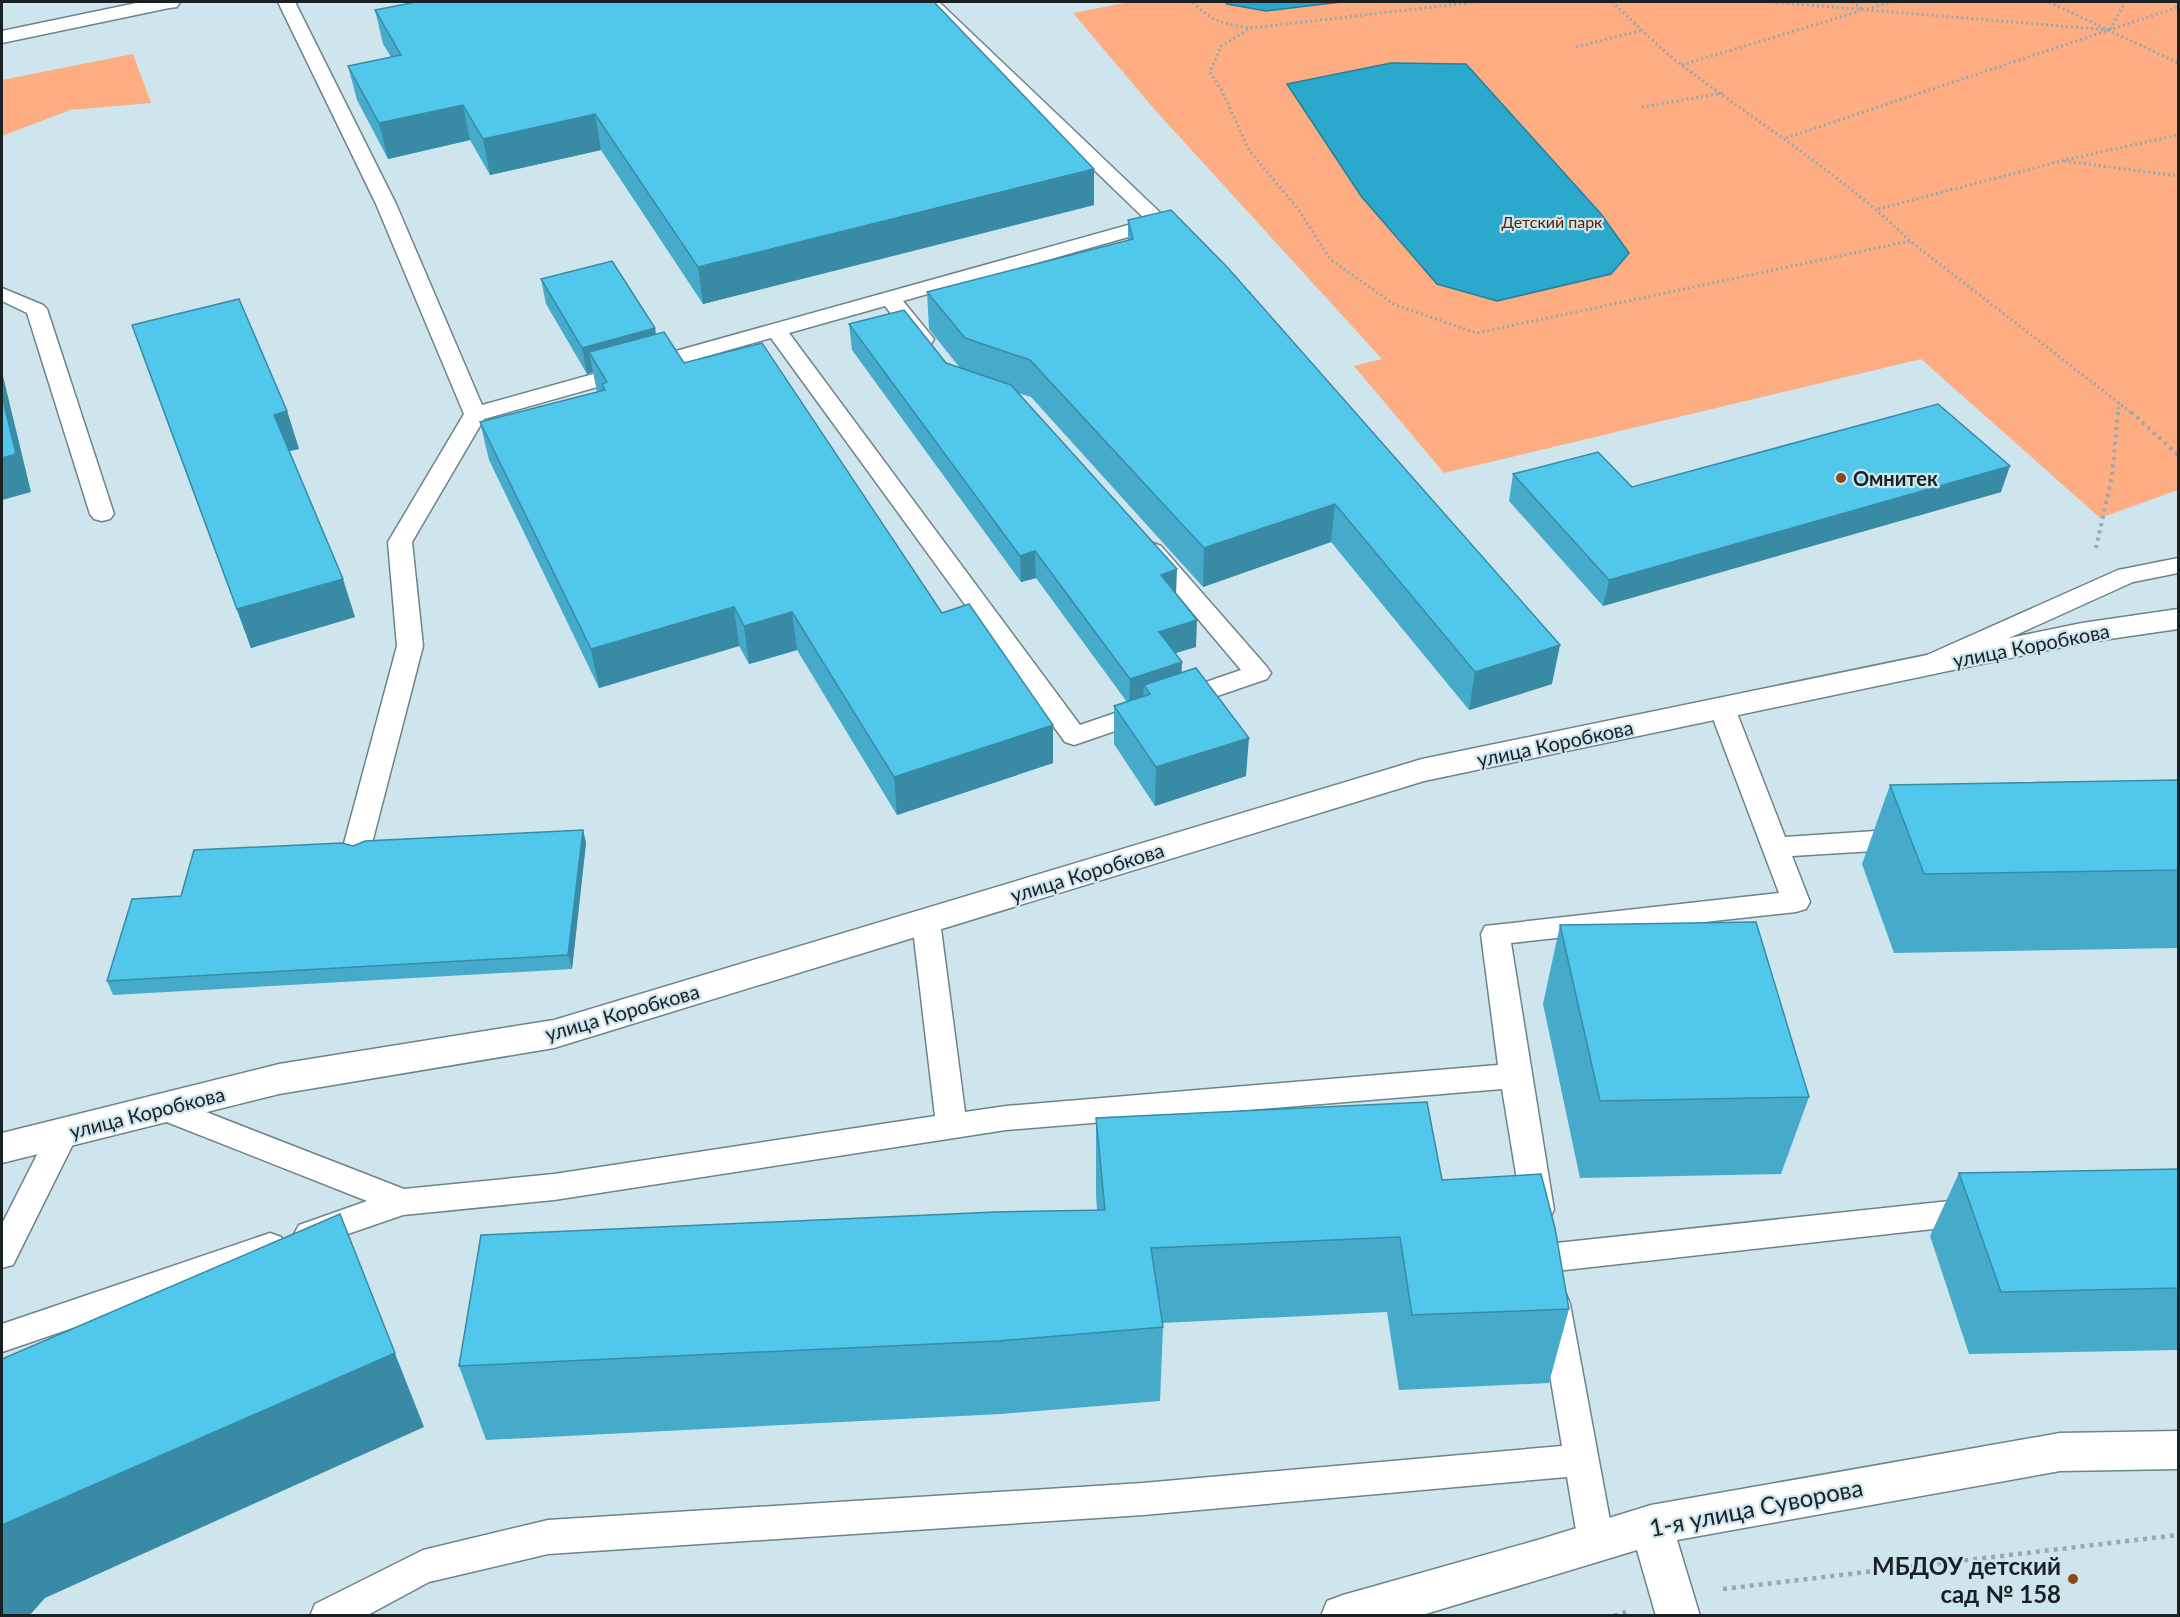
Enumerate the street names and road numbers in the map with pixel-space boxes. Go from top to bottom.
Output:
street label: улица Коробкова [1951,618,2111,672]
street label: улица Коробкова [1475,715,1635,771]
street label: улица Коробкова [1007,837,1167,907]
street label: улица Коробкова [542,979,702,1045]
street label: улица Коробкова [67,1081,227,1143]
street label: 1-я улица Суворова [1647,1472,1865,1542]

